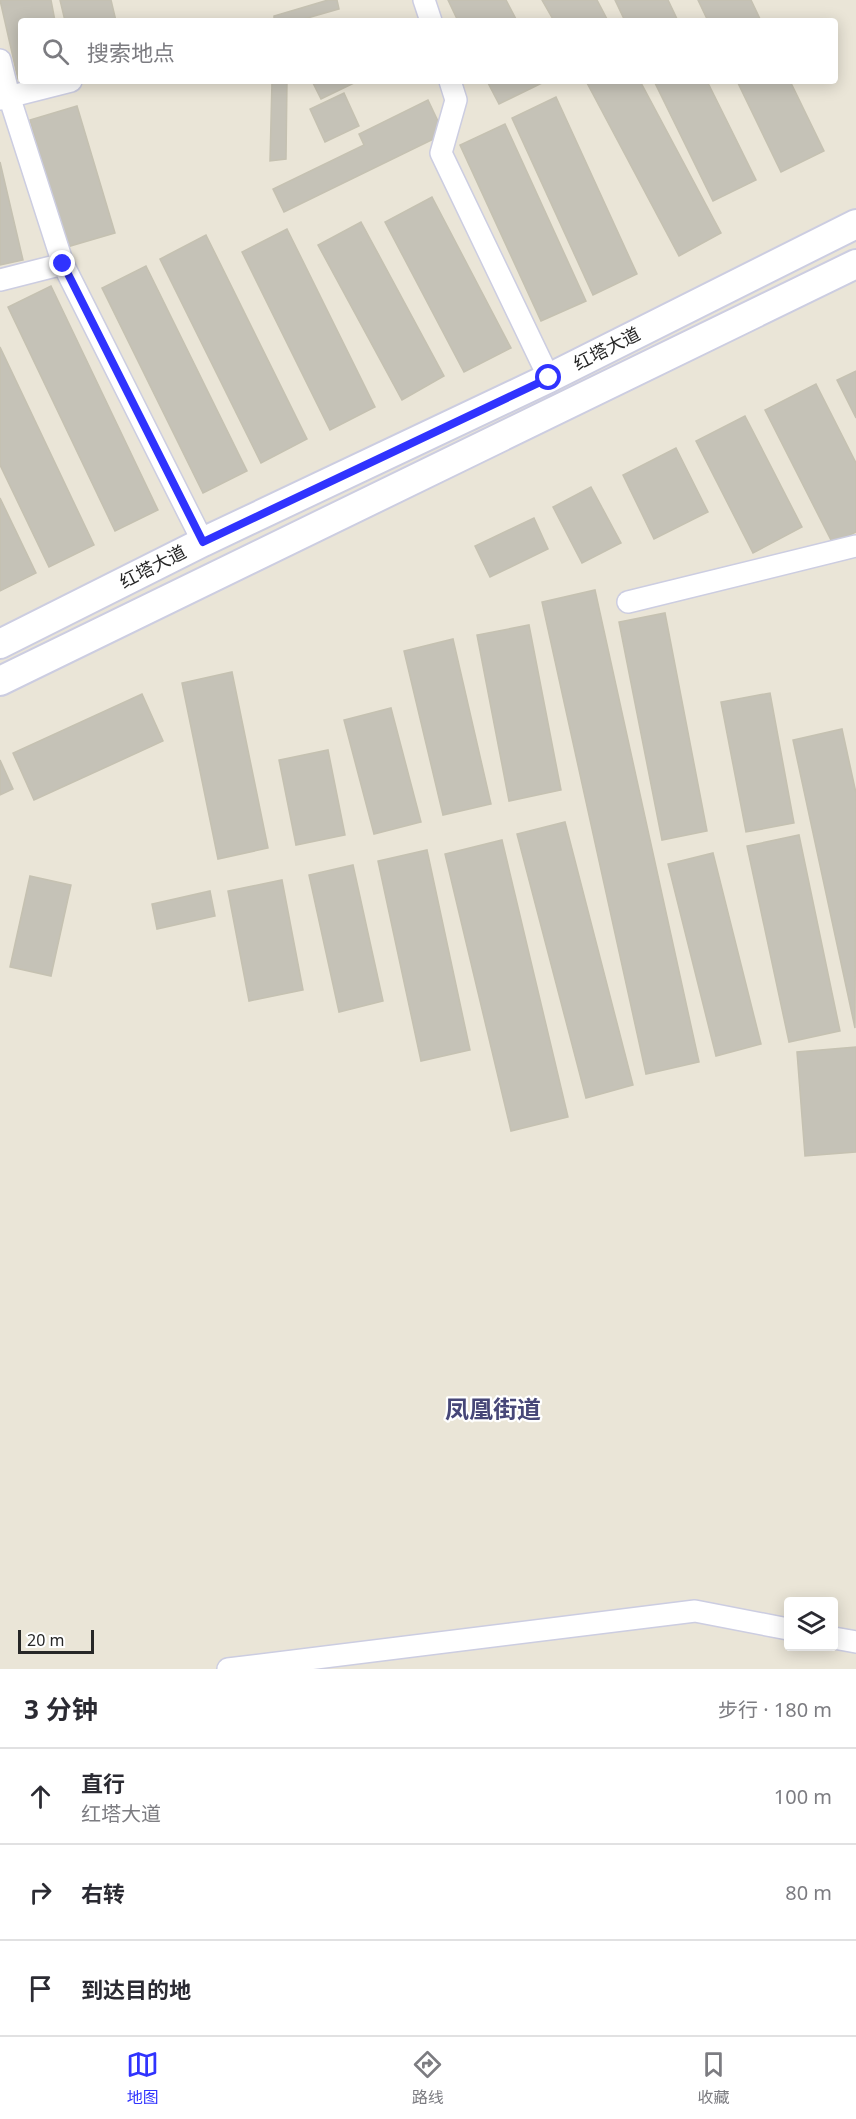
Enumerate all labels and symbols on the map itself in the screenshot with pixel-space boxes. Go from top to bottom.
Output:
route end [49,250,75,276]
street label: 红塔大道 [569,321,644,375]
route start [535,364,561,390]
street label: 红塔大道 [115,539,190,593]
district label: 凤凰街道 [445,1392,541,1425]
scale bar [18,1627,94,1654]

